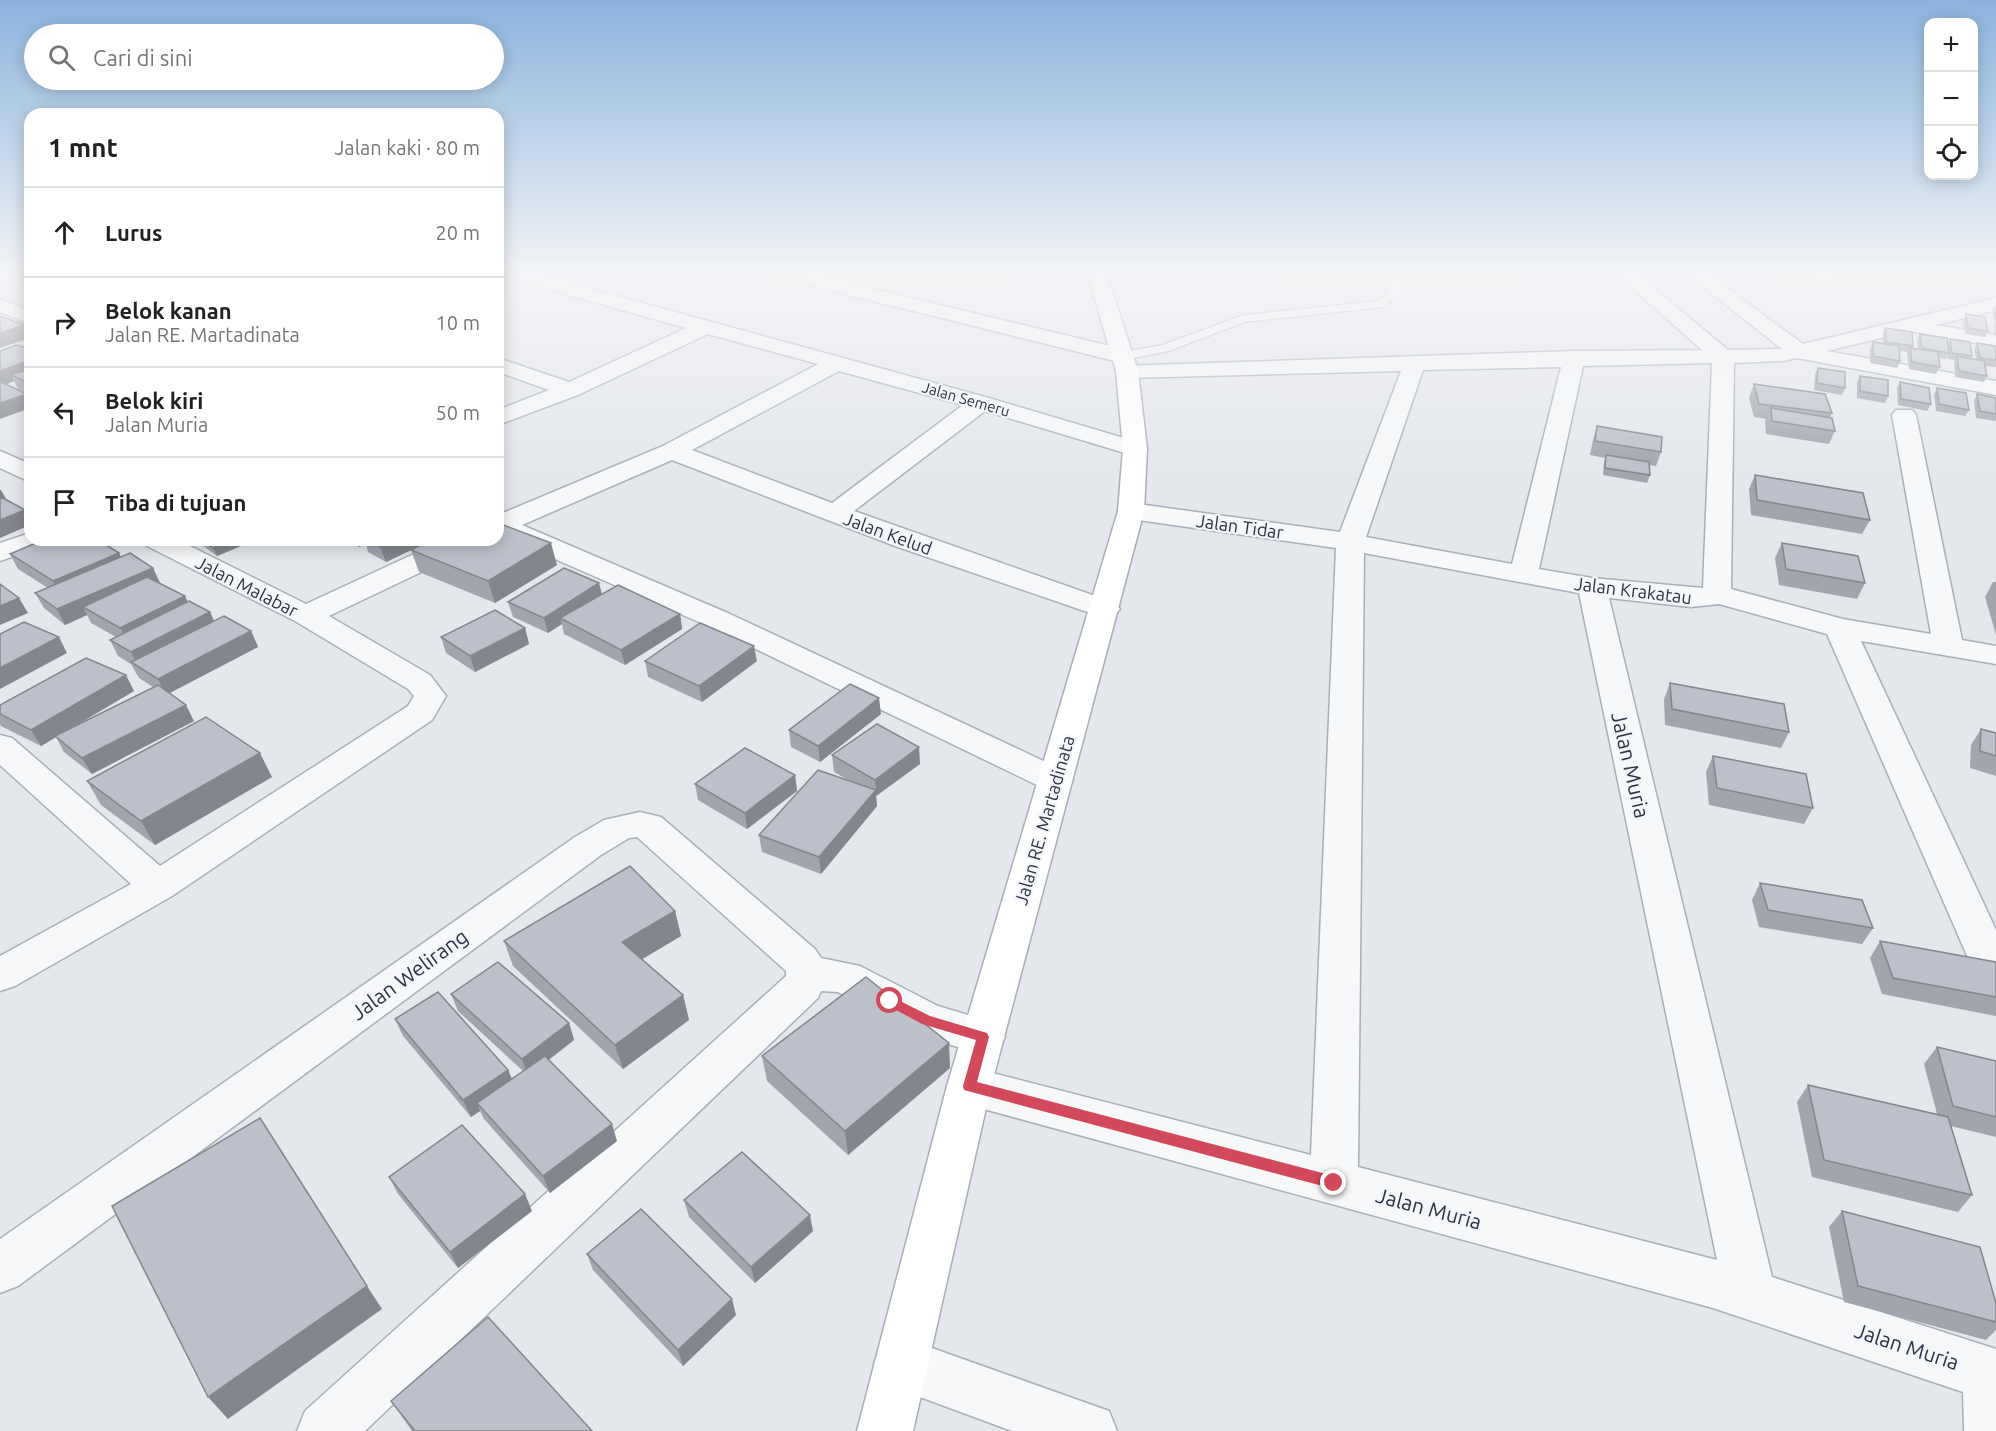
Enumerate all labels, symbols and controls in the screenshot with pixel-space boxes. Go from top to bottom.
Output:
map controls [1924,18,1978,180]
button: + [1924,18,1978,72]
search box [24,24,504,90]
icon: search [45,41,78,74]
text: Cari di sini [93,45,193,70]
button: − [1924,72,1978,126]
button: locate [1924,126,1978,180]
text: 1 mnt [48,133,118,162]
text: Jalan kaki · 80 m [335,136,480,159]
icon: ahead [48,216,81,249]
text: Lurus [105,220,162,245]
text: 20 m [436,221,480,244]
text: Belok kanan [105,298,232,323]
icon: right [48,306,81,339]
text: 10 m [436,311,480,334]
text: Jalan RE. Martadinata [105,323,300,346]
street label: Jalan Semeru [920,378,1012,420]
text: Belok kiri [105,388,203,413]
icon: left [48,396,81,429]
text: 50 m [436,401,480,424]
text: Jalan Muria [105,413,208,436]
icon: arrive [48,486,81,519]
text: Tiba di tujuan [105,490,246,515]
street label: Jalan Kelud [841,508,935,558]
street label: Jalan Tidar [1195,510,1285,542]
street label: Jalan Malabar [193,552,302,620]
street label: Jalan Krakatau [1573,573,1693,607]
street label: Jalan Muria [1607,710,1655,820]
street label: Jalan RE. Martadinata [1010,733,1078,907]
street label: Jalan Welirang [346,924,472,1024]
route start [876,987,902,1013]
route end [1320,1169,1346,1195]
street label: Jalan Muria [1374,1182,1484,1234]
street label: Jalan Muria [1852,1318,1962,1374]

